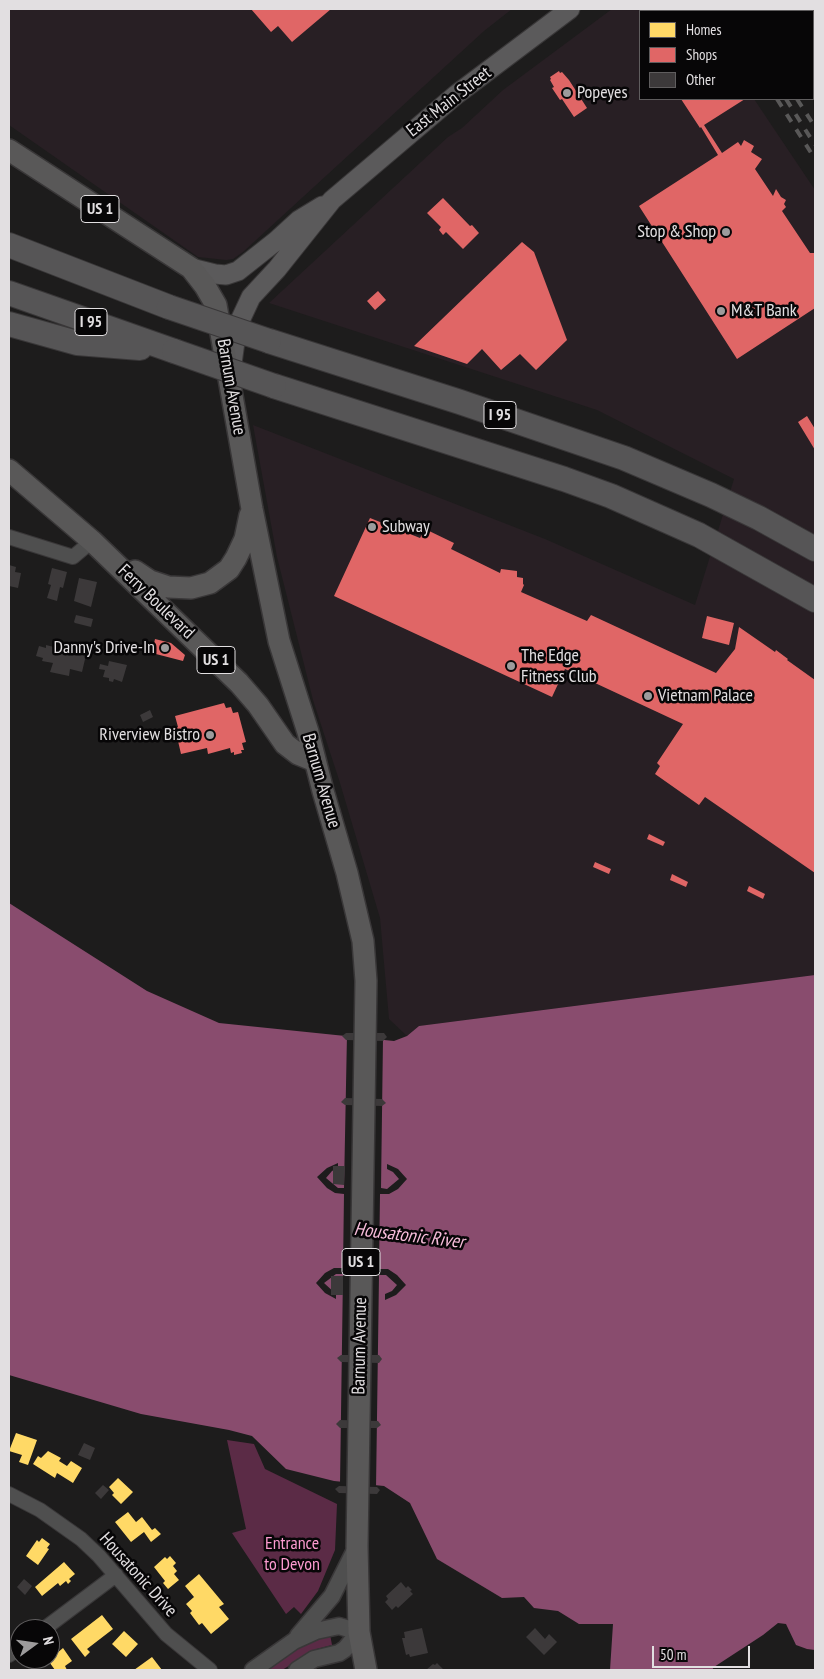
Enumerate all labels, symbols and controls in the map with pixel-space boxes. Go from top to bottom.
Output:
legend [639,10,814,100]
text: Homes [686,20,722,39]
text: Shops [686,45,717,64]
street label: East Main Street [402,62,496,142]
text: Other [686,70,715,89]
place label: Popeyes [577,82,628,104]
marker: Popeyes [561,87,573,99]
road number: US 1 [81,195,119,222]
place label: Stop & Shop [637,221,716,243]
marker: Stop & Shop [720,226,732,238]
place label: M&T Bank [731,300,797,322]
marker: M&T Bank [715,305,727,317]
road number: I 95 [75,308,107,336]
street label: Barnum Avenue [212,337,250,437]
road number: I 95 [484,402,516,428]
place label: Subway [382,516,430,538]
marker: Subway [366,521,378,533]
street label: Ferry Boulevard [113,560,199,644]
place label: Danny's Drive-In [54,637,155,659]
marker: Danny's Drive-In [159,642,171,654]
place label: The Edge Fitness Club [521,645,597,688]
road number: US 1 [197,646,235,674]
marker: The Edge Fitness Club [505,660,517,672]
place label: Vietnam Palace [658,685,753,707]
marker: Vietnam Palace [642,690,654,702]
place label: Riverview Bistro [99,724,200,746]
marker: Riverview Bistro [204,729,216,741]
street label: Barnum Avenue [297,731,345,831]
water label: Housatonic River [353,1218,465,1254]
road number: US 1 [342,1248,380,1276]
street label: Barnum Avenue [348,1297,372,1395]
street label: Housatonic Drive [95,1528,181,1622]
park label: Entrance to Devon [264,1533,320,1576]
north arrow [10,1619,60,1669]
text: N [39,1635,58,1646]
scale bar [654,1636,752,1668]
text: 50 m [660,1645,686,1664]

